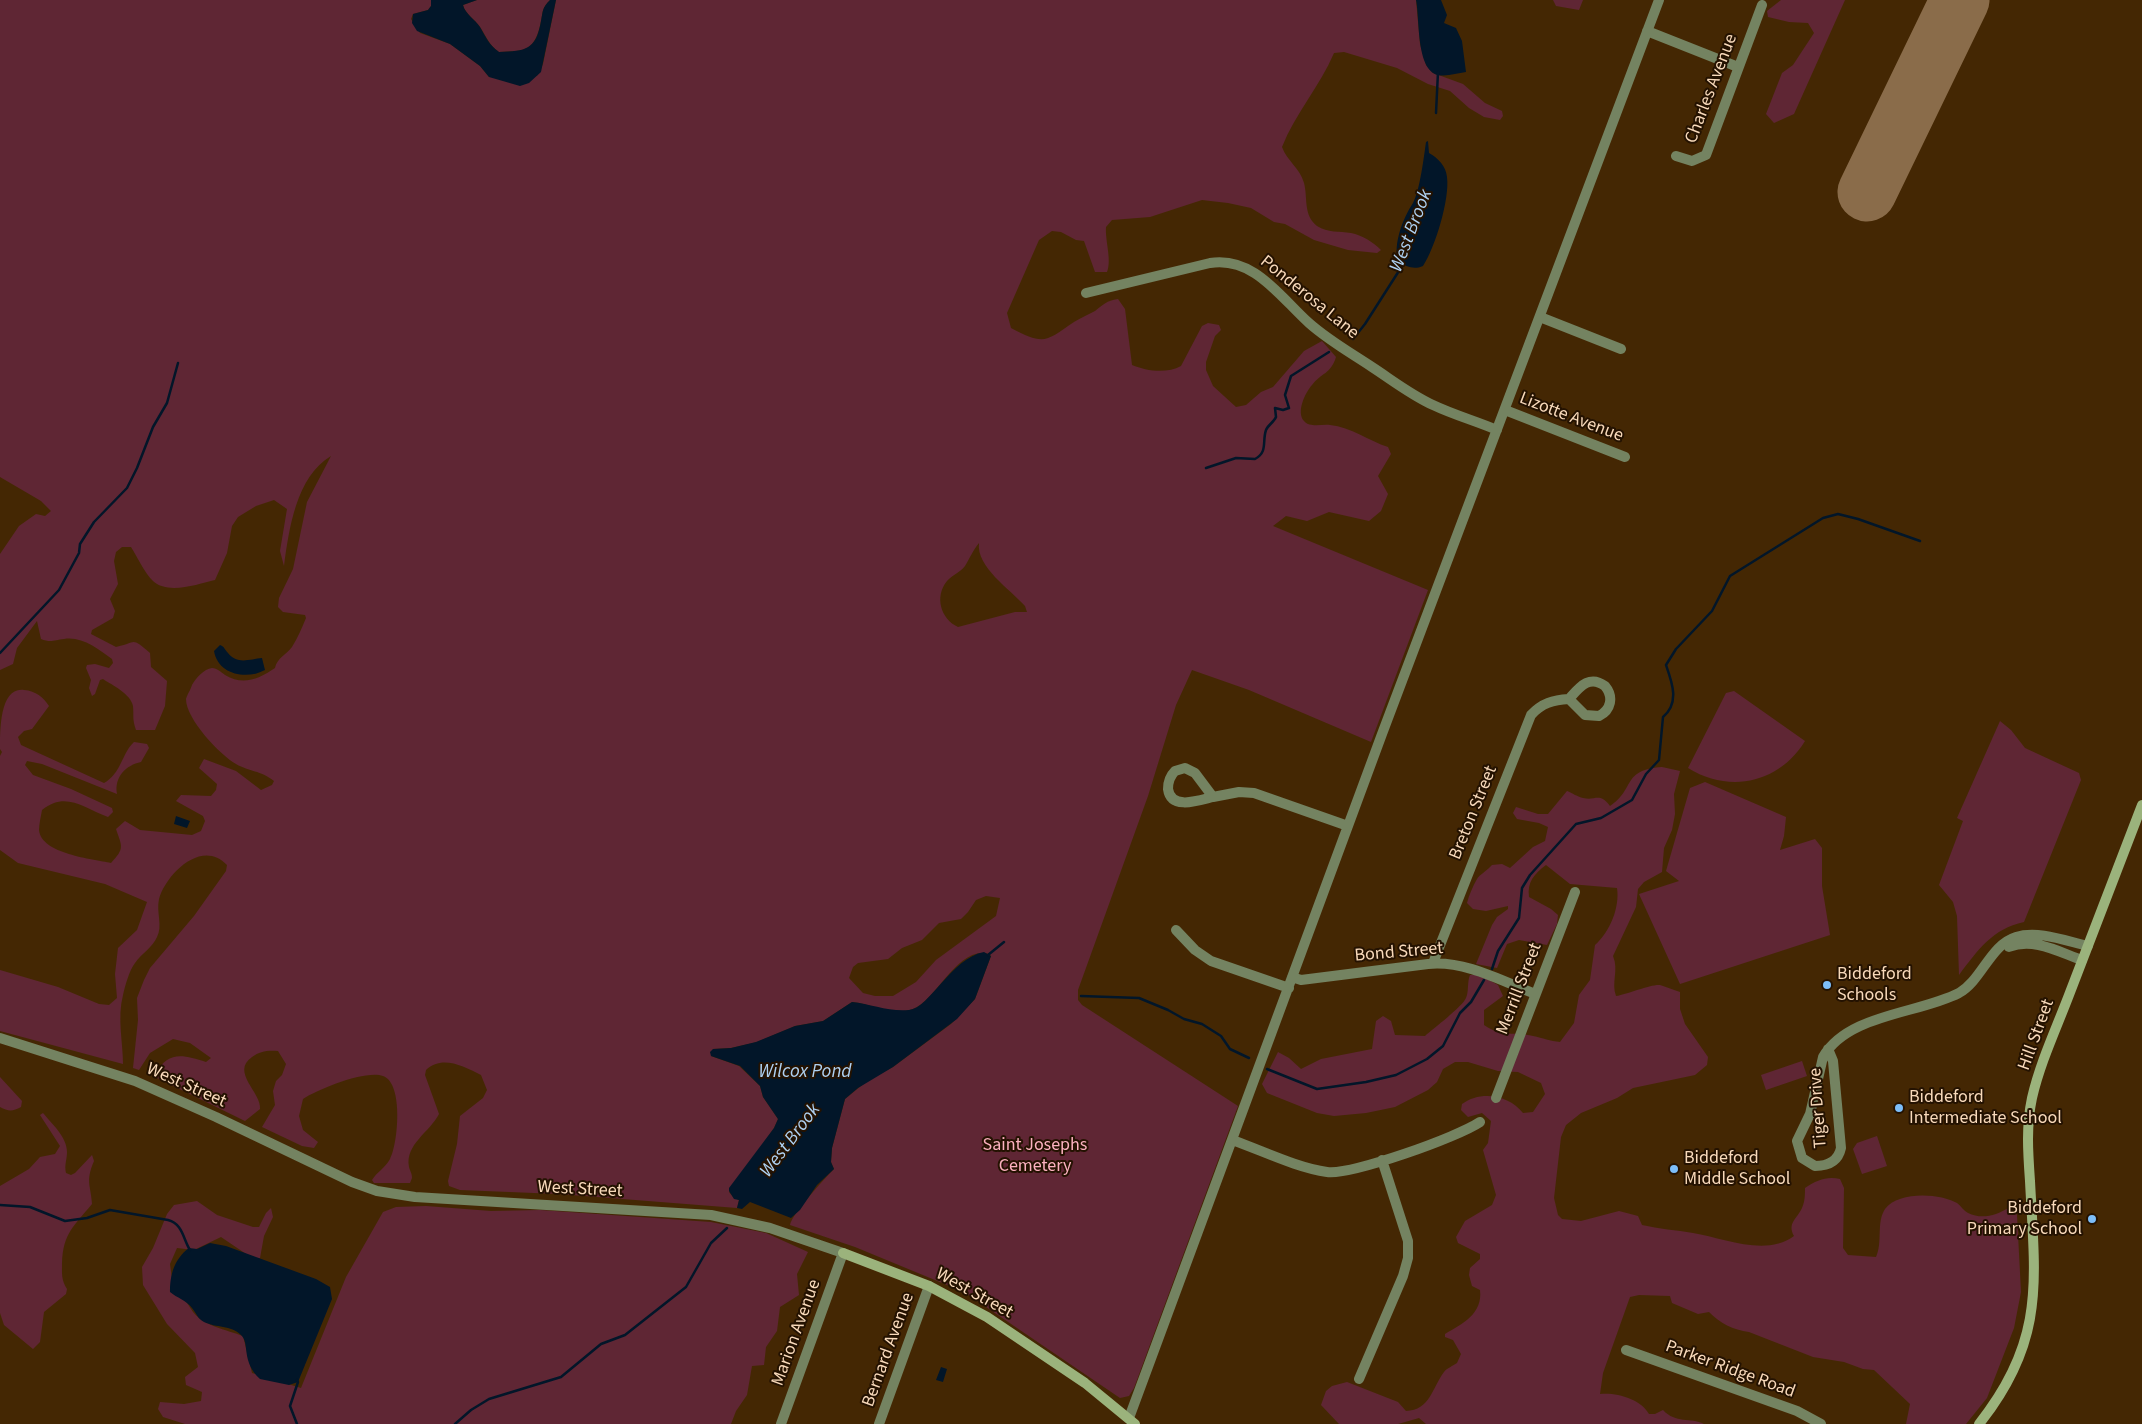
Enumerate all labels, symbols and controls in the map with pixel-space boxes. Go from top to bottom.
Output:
street label: Charles Avenue [1681,31,1743,147]
water label: West Brook [1386,186,1438,276]
street label: Ponderosa Lane [1255,252,1363,344]
street label: Lizotte Avenue [1516,388,1626,448]
street label: Breton Street [1445,763,1503,863]
street label: Bond Street [1354,938,1444,968]
street label: Merrill Street [1493,940,1547,1038]
place label: Biddeford Schools [1837,964,1912,1006]
marker: Biddeford Schools [1821,979,1833,991]
street label: Hill Street [2014,997,2060,1073]
street label: West Street [143,1059,229,1113]
water label: Wilcox Pond [758,1062,852,1084]
street label: Tiger Drive [1805,1067,1833,1149]
place label: Biddeford Intermediate School [1909,1087,2062,1130]
water label: West Brook [756,1100,826,1182]
marker: Biddeford Intermediate School [1893,1102,1905,1114]
park label: Saint Josephs Cemetery [983,1135,1087,1178]
place label: Biddeford Middle School [1684,1148,1790,1190]
marker: Biddeford Middle School [1668,1163,1680,1175]
street label: West Street [537,1177,623,1203]
place label: Biddeford Primary School [1967,1198,2082,1240]
marker: Biddeford Primary School [2086,1213,2098,1225]
street label: West Street [932,1264,1016,1324]
street label: Marion Avenue [768,1277,826,1389]
street label: Bernard Avenue [858,1290,920,1410]
street label: Parker Ridge Road [1662,1336,1798,1404]

